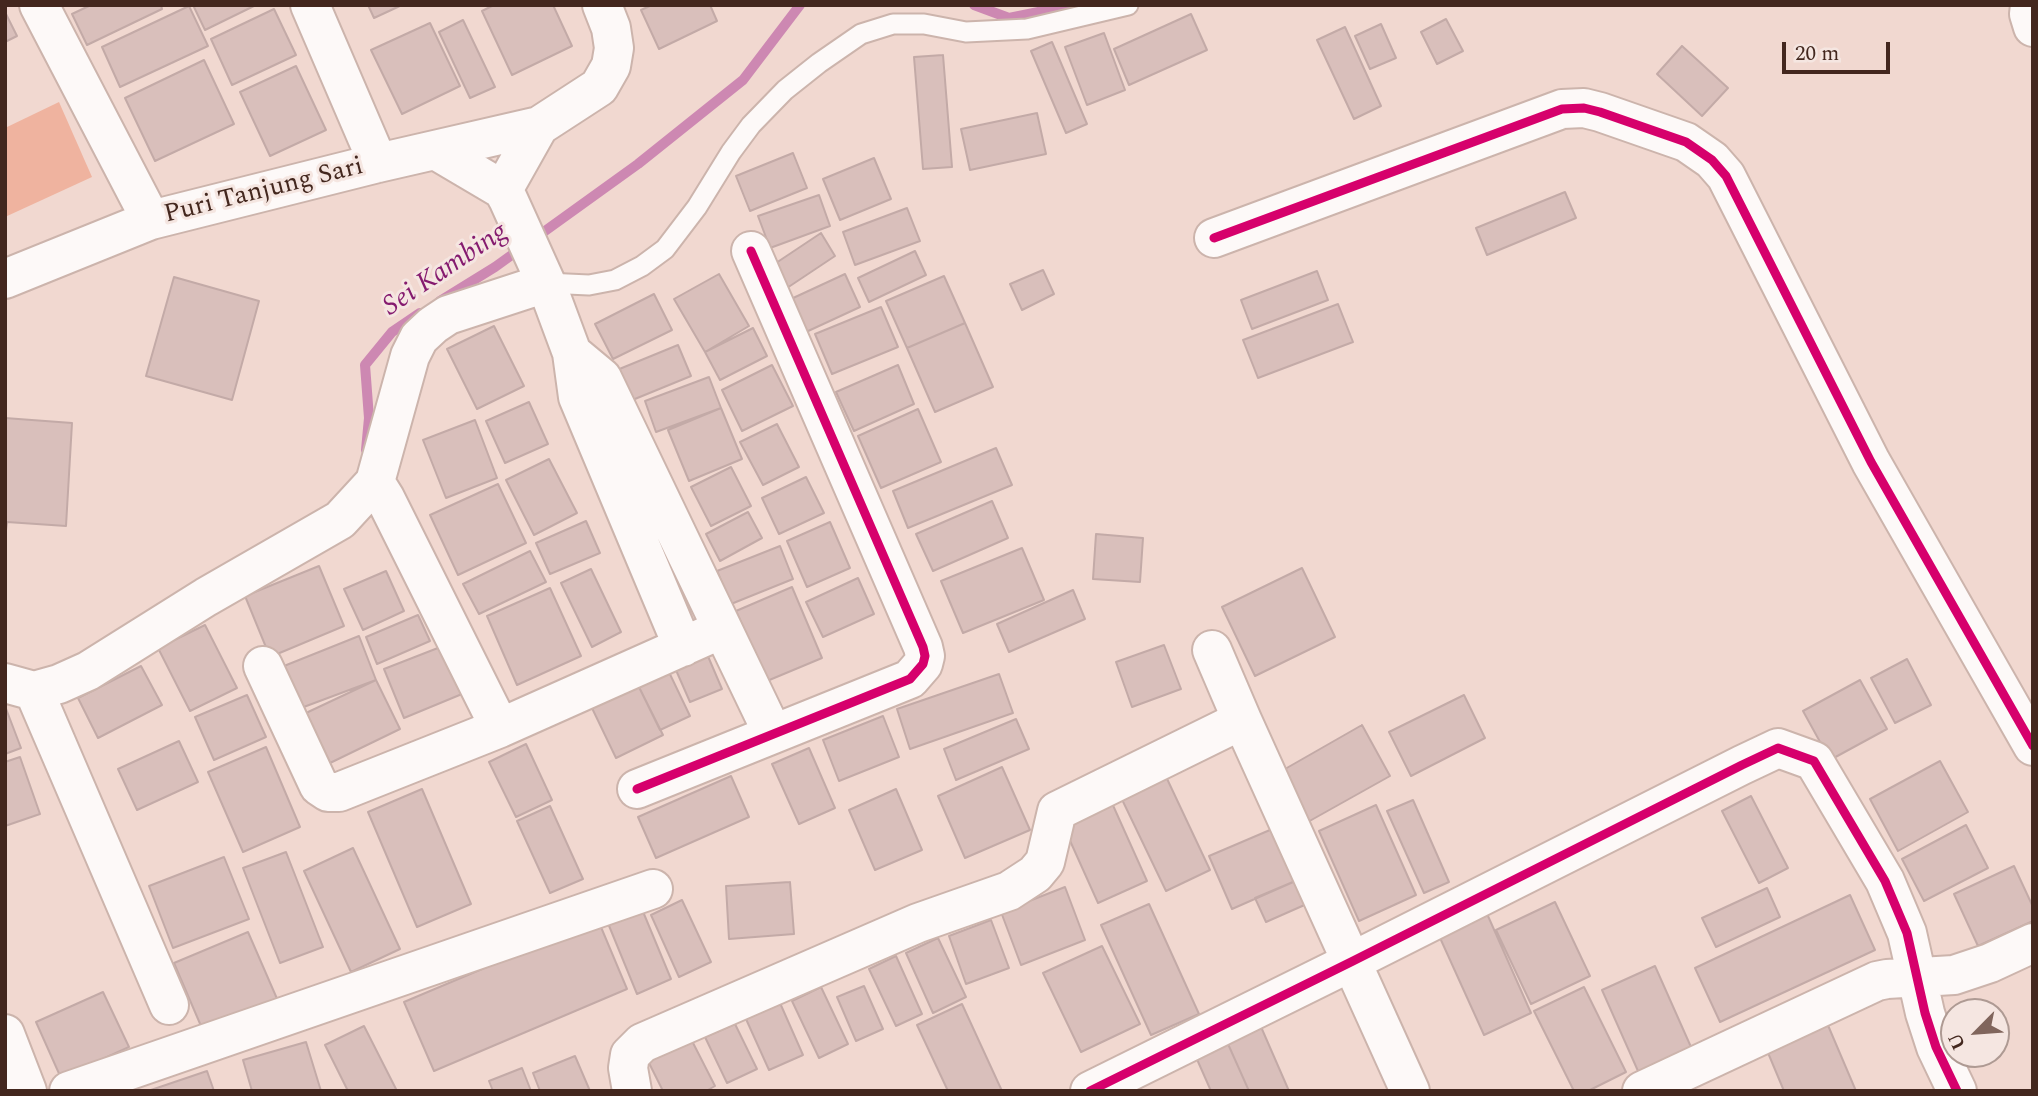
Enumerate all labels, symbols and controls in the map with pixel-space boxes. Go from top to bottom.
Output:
scale bar [1786,28,1895,72]
text: 20 m [1795,38,1839,70]
street label: Puri Tanjung Sari [161,152,367,232]
water label: Sei Kambing [377,217,515,325]
north arrow [1940,998,2010,1068]
text: U [1941,1028,1974,1055]

